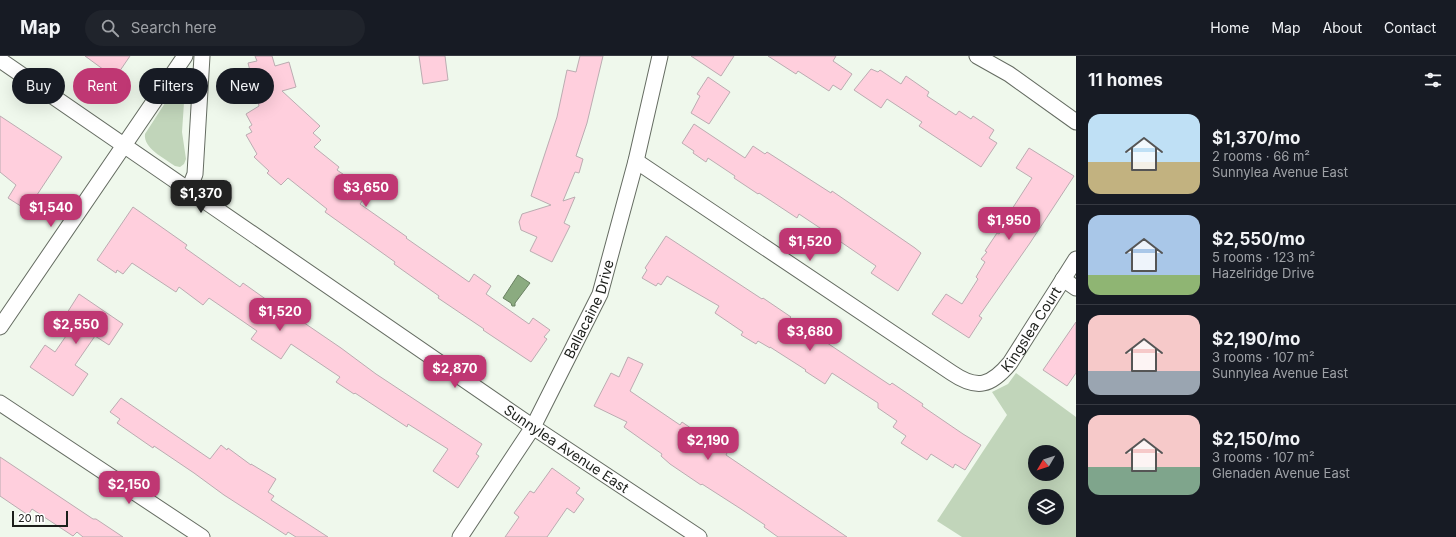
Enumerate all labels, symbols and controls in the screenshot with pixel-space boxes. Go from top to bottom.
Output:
search box [85,10,365,46]
text: Map [20,16,61,39]
icon: search [99,17,121,39]
text: Search here [131,18,216,37]
text: Home [1210,19,1249,36]
text: Map [1271,19,1301,36]
text: About [1323,19,1362,36]
text: Contact [1384,19,1436,36]
chip: Buy [12,68,65,104]
chip: Rent [73,68,131,104]
chip: Filters [139,68,208,104]
chip: New [216,68,274,104]
icon: filters [1422,69,1444,91]
text: 11 homes [1088,70,1163,90]
text: $1,370/mo [1212,128,1300,148]
icon: home [1120,130,1168,178]
text: 2 rooms · 66 m² [1212,148,1310,164]
text: Sunnylea Avenue East [1212,164,1348,180]
pin: $3,650 [333,174,399,208]
text: $3,650 [343,179,389,195]
pin: $1,370 [168,180,234,214]
text: $1,370 [180,185,222,201]
pin: $1,540 [18,194,84,228]
text: $1,540 [29,199,73,215]
pin: $1,950 [976,207,1042,241]
text: $1,950 [987,212,1031,228]
pin: $1,520 [777,228,843,262]
text: $2,550/mo [1212,229,1305,249]
icon: home [1120,231,1168,279]
text: $1,520 [788,233,832,249]
text: 5 rooms · 123 m² [1212,249,1315,265]
street label: Ballacaine Drive [560,258,617,361]
text: Hazelridge Drive [1212,265,1314,281]
street label: Kingslea Court [997,283,1065,375]
pin: $1,520 [247,298,313,332]
text: $1,520 [258,303,302,319]
pin: $2,550 [43,311,109,345]
text: $2,550 [53,316,99,332]
pin: $3,680 [777,318,843,352]
text: $3,680 [787,323,833,339]
text: $2,190/mo [1212,329,1300,349]
icon: home [1120,331,1168,379]
text: 3 rooms · 107 m² [1212,349,1315,365]
pin: $2,870 [422,355,488,389]
text: $2,870 [432,360,478,376]
text: Sunnylea Avenue East [1212,365,1348,381]
street label: Sunnylea Avenue East [501,401,633,496]
pin: $2,190 [675,427,741,461]
text: $2,150/mo [1212,429,1300,449]
icon: home [1120,431,1168,479]
text: $2,190 [687,432,729,448]
north arrow [1028,445,1064,481]
map controls [1028,445,1064,525]
text: 3 rooms · 107 m² [1212,449,1315,465]
text: Glenaden Avenue East [1212,465,1350,481]
pin: $2,150 [96,471,162,505]
text: $2,150 [108,476,150,492]
button: layers [1028,489,1064,525]
scale bar [12,509,68,528]
text: 20 m [18,511,44,525]

